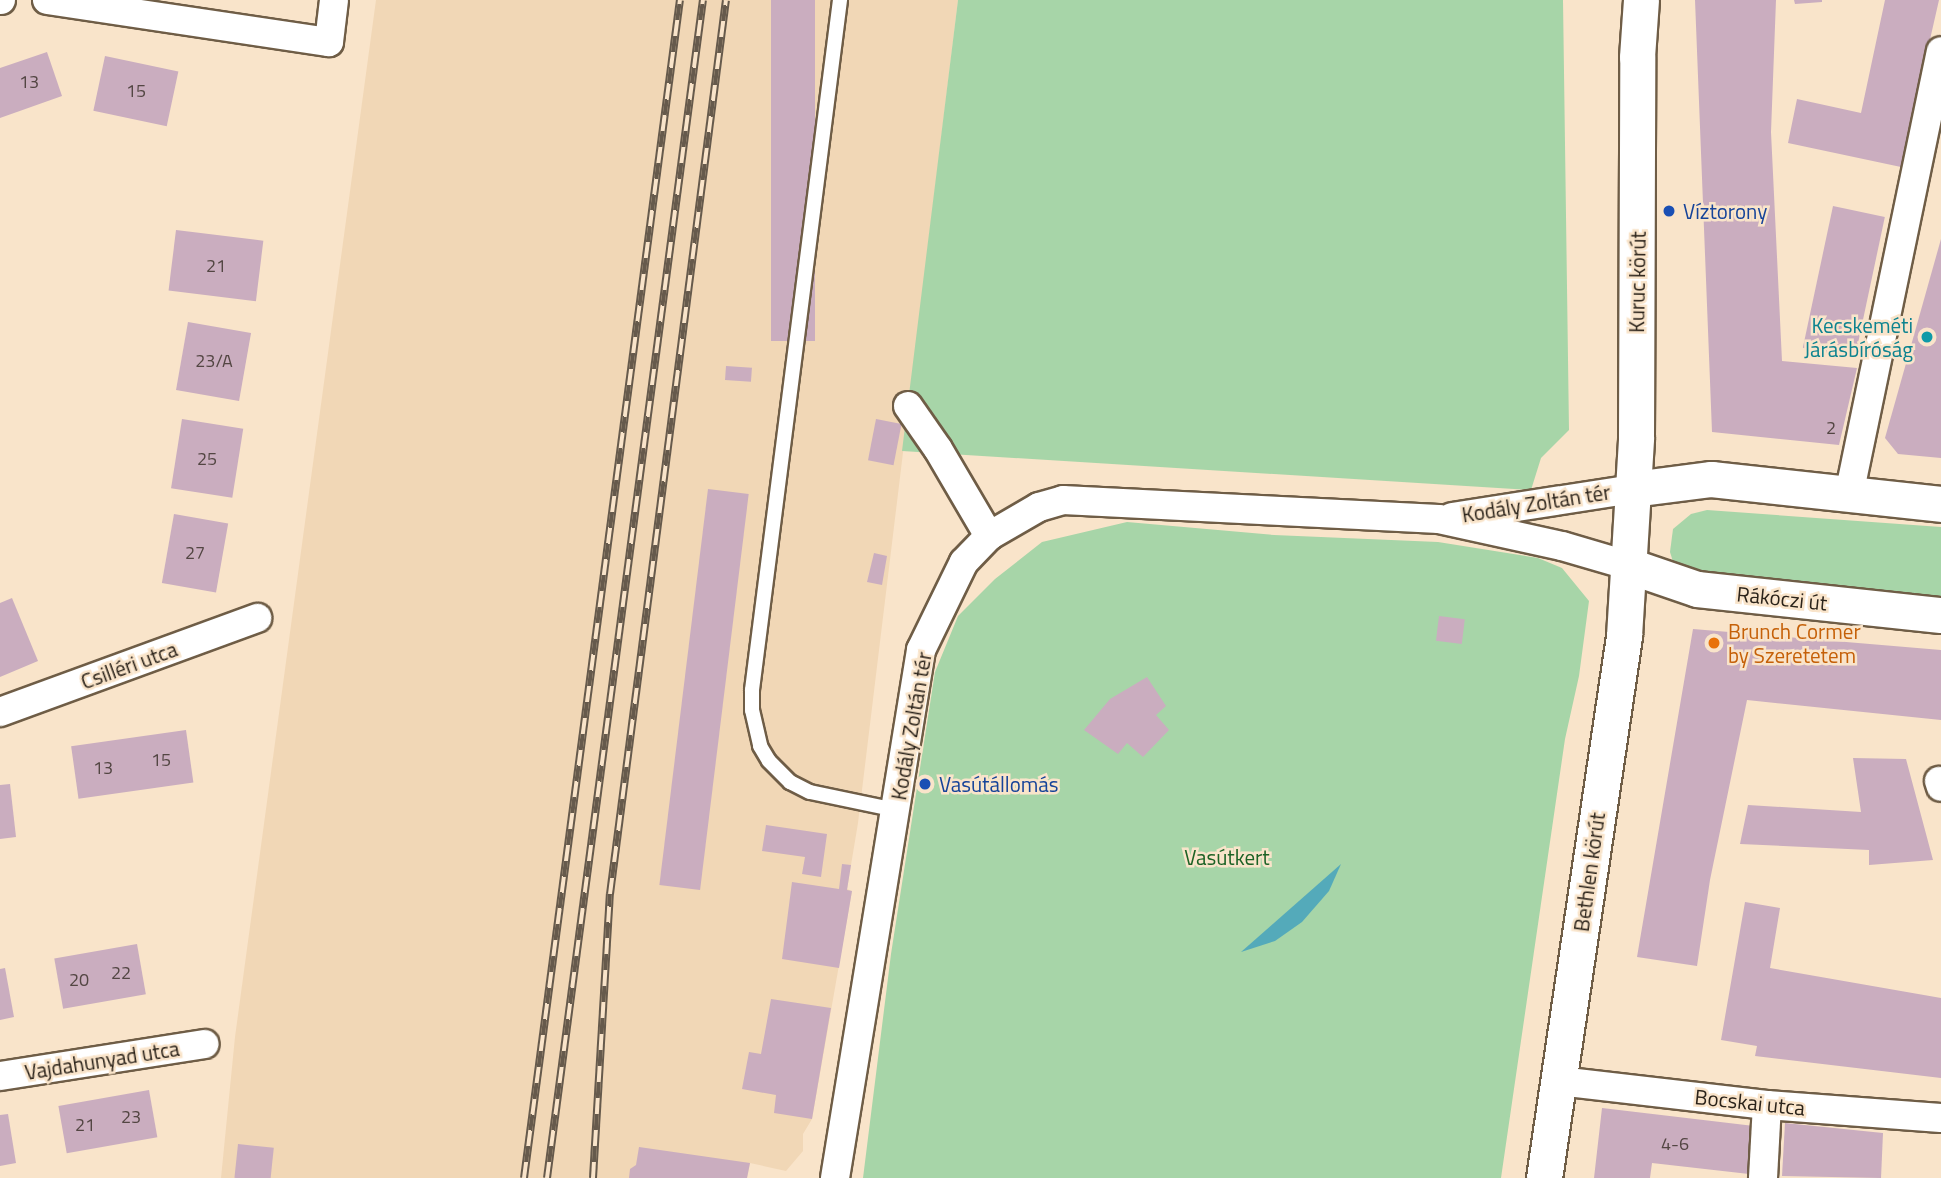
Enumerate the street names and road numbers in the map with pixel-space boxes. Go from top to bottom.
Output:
street label: Kuruc körút [1624,231,1650,333]
street label: Kodály Zoltán tér [1460,479,1612,527]
street label: Rákóczi út [1736,581,1828,615]
street label: Csilléri utca [77,636,181,694]
street label: Kodály Zoltán tér [886,650,936,802]
street label: Bethlen körút [1568,811,1610,933]
street label: Vajdahunyad utca [23,1035,181,1085]
street label: Bocskai utca [1694,1084,1806,1120]

